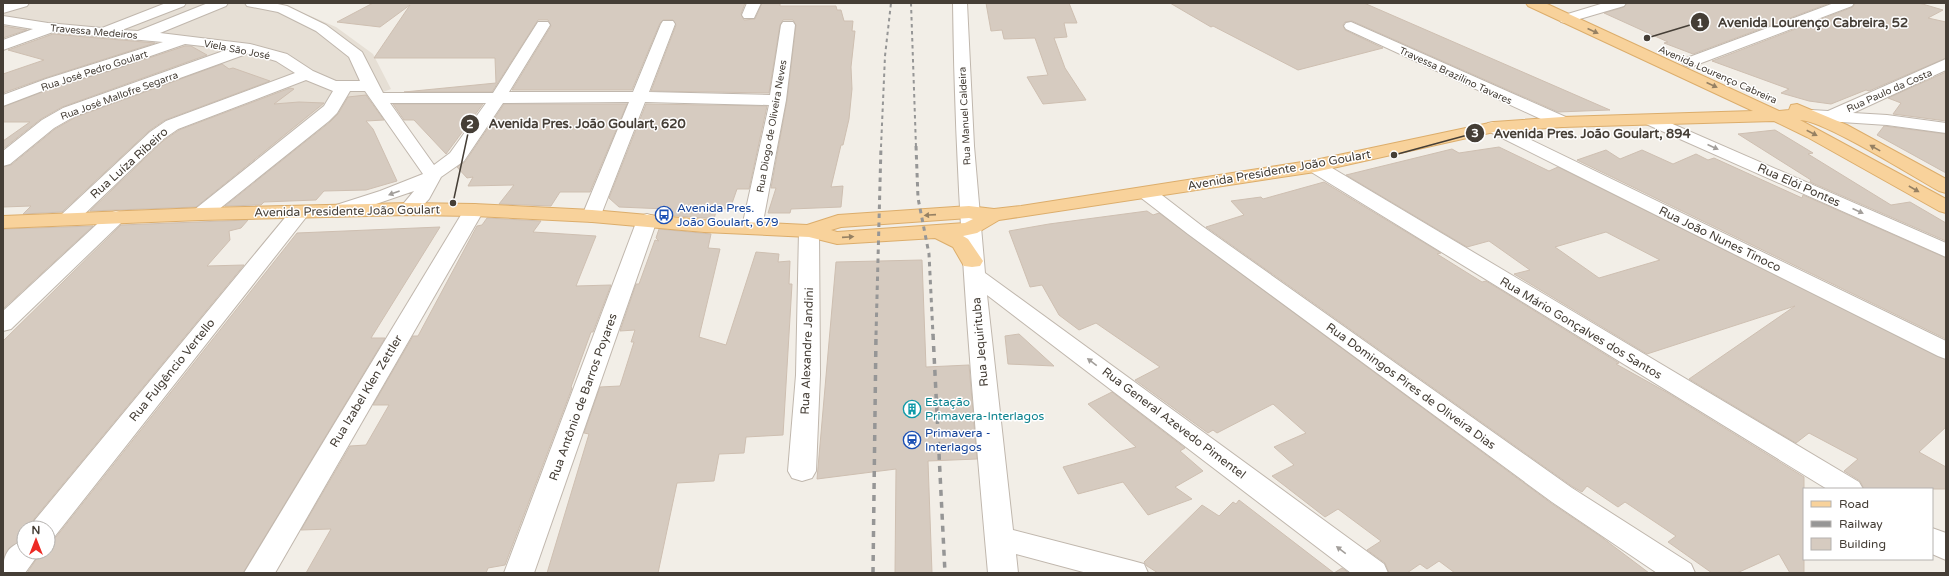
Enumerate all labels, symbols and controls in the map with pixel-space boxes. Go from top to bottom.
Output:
callout: Avenida Lourenço Cabreira, 52 [1690,10,1916,35]
text: Avenida Lourenço Cabreira, 52 [1718,15,1908,31]
text: 1 [1696,16,1704,30]
street label: Travessa Medeiros [50,22,138,42]
one-way arrow [1588,28,1599,34]
street label: Viela São José [203,38,271,62]
street label: Avenida Lourenço Cabreira [1656,43,1779,107]
street label: Travessa Brazilino Tavares [1397,44,1514,107]
street label: Rua José Pedro Goulart [39,48,149,94]
street label: Rua Diogo de Oliveira Neves [754,59,790,193]
street label: Rua Manuel Caldeira [956,66,974,165]
street label: Rua Paulo da Costa [1845,67,1934,115]
street label: Rua José Mallofre Segarra [59,69,180,123]
one-way arrow [1706,82,1717,88]
callout: Avenida Pres. João Goulart, 620 [460,111,693,136]
text: Avenida Pres. João Goulart, 620 [488,116,686,132]
text: 2 [466,117,474,131]
callout: Avenida Pres. João Goulart, 894 [1465,121,1698,146]
street label: Rua Luíza Ribeiro [87,125,171,201]
text: 3 [1471,126,1479,140]
text: Avenida Pres. João Goulart, 894 [1493,126,1691,142]
one-way arrow [1806,129,1818,136]
one-way arrow [1708,144,1719,150]
one-way arrow [1869,145,1881,151]
street label: Avenida Presidente João Goulart [1186,147,1372,193]
street label: Rua Elói Pontes [1755,160,1843,210]
one-way arrow [1908,185,1920,192]
one-way arrow [388,190,400,196]
place label: Avenida Pres. João Goulart, 679 [677,201,779,229]
street label: Avenida Presidente João Goulart [254,202,440,220]
street label: Rua João Nunes Tinoco [1657,203,1783,275]
bus stop icon: Avenida Pres. João Goulart, 679 [654,205,674,225]
one-way arrow [1852,209,1864,215]
one-way arrow [924,211,936,218]
one-way arrow [842,234,854,241]
street label: Rua Mário Gonçalves dos Santos [1497,274,1665,382]
street label: Rua Alexandre Jandini [798,287,816,415]
street label: Rua Jequirituba [969,297,991,387]
street label: Rua Antônio de Barros Poyares [546,311,620,483]
street label: Rua Fulgêncio Vertello [126,316,218,424]
street label: Rua Domingos Pires de Oliveira Dias [1324,320,1499,452]
street label: Rua Izabel Klen Zettler [327,332,405,450]
one-way arrow [1087,358,1098,366]
street label: Rua General Azevedo Pimentel [1099,364,1249,482]
place label: Estação Primavera-Interlagos [925,395,1044,423]
building icon: Estação Primavera-Interlagos [902,399,922,419]
place label: Primavera - Interlagos [925,426,991,454]
station icon: Primavera - Interlagos [902,430,922,450]
legend [1803,488,1933,560]
text: Road [1839,497,1869,511]
text: Railway [1839,517,1883,531]
north arrow [16,520,56,560]
text: N [32,524,40,537]
text: Building [1839,537,1886,551]
one-way arrow [1336,545,1347,554]

